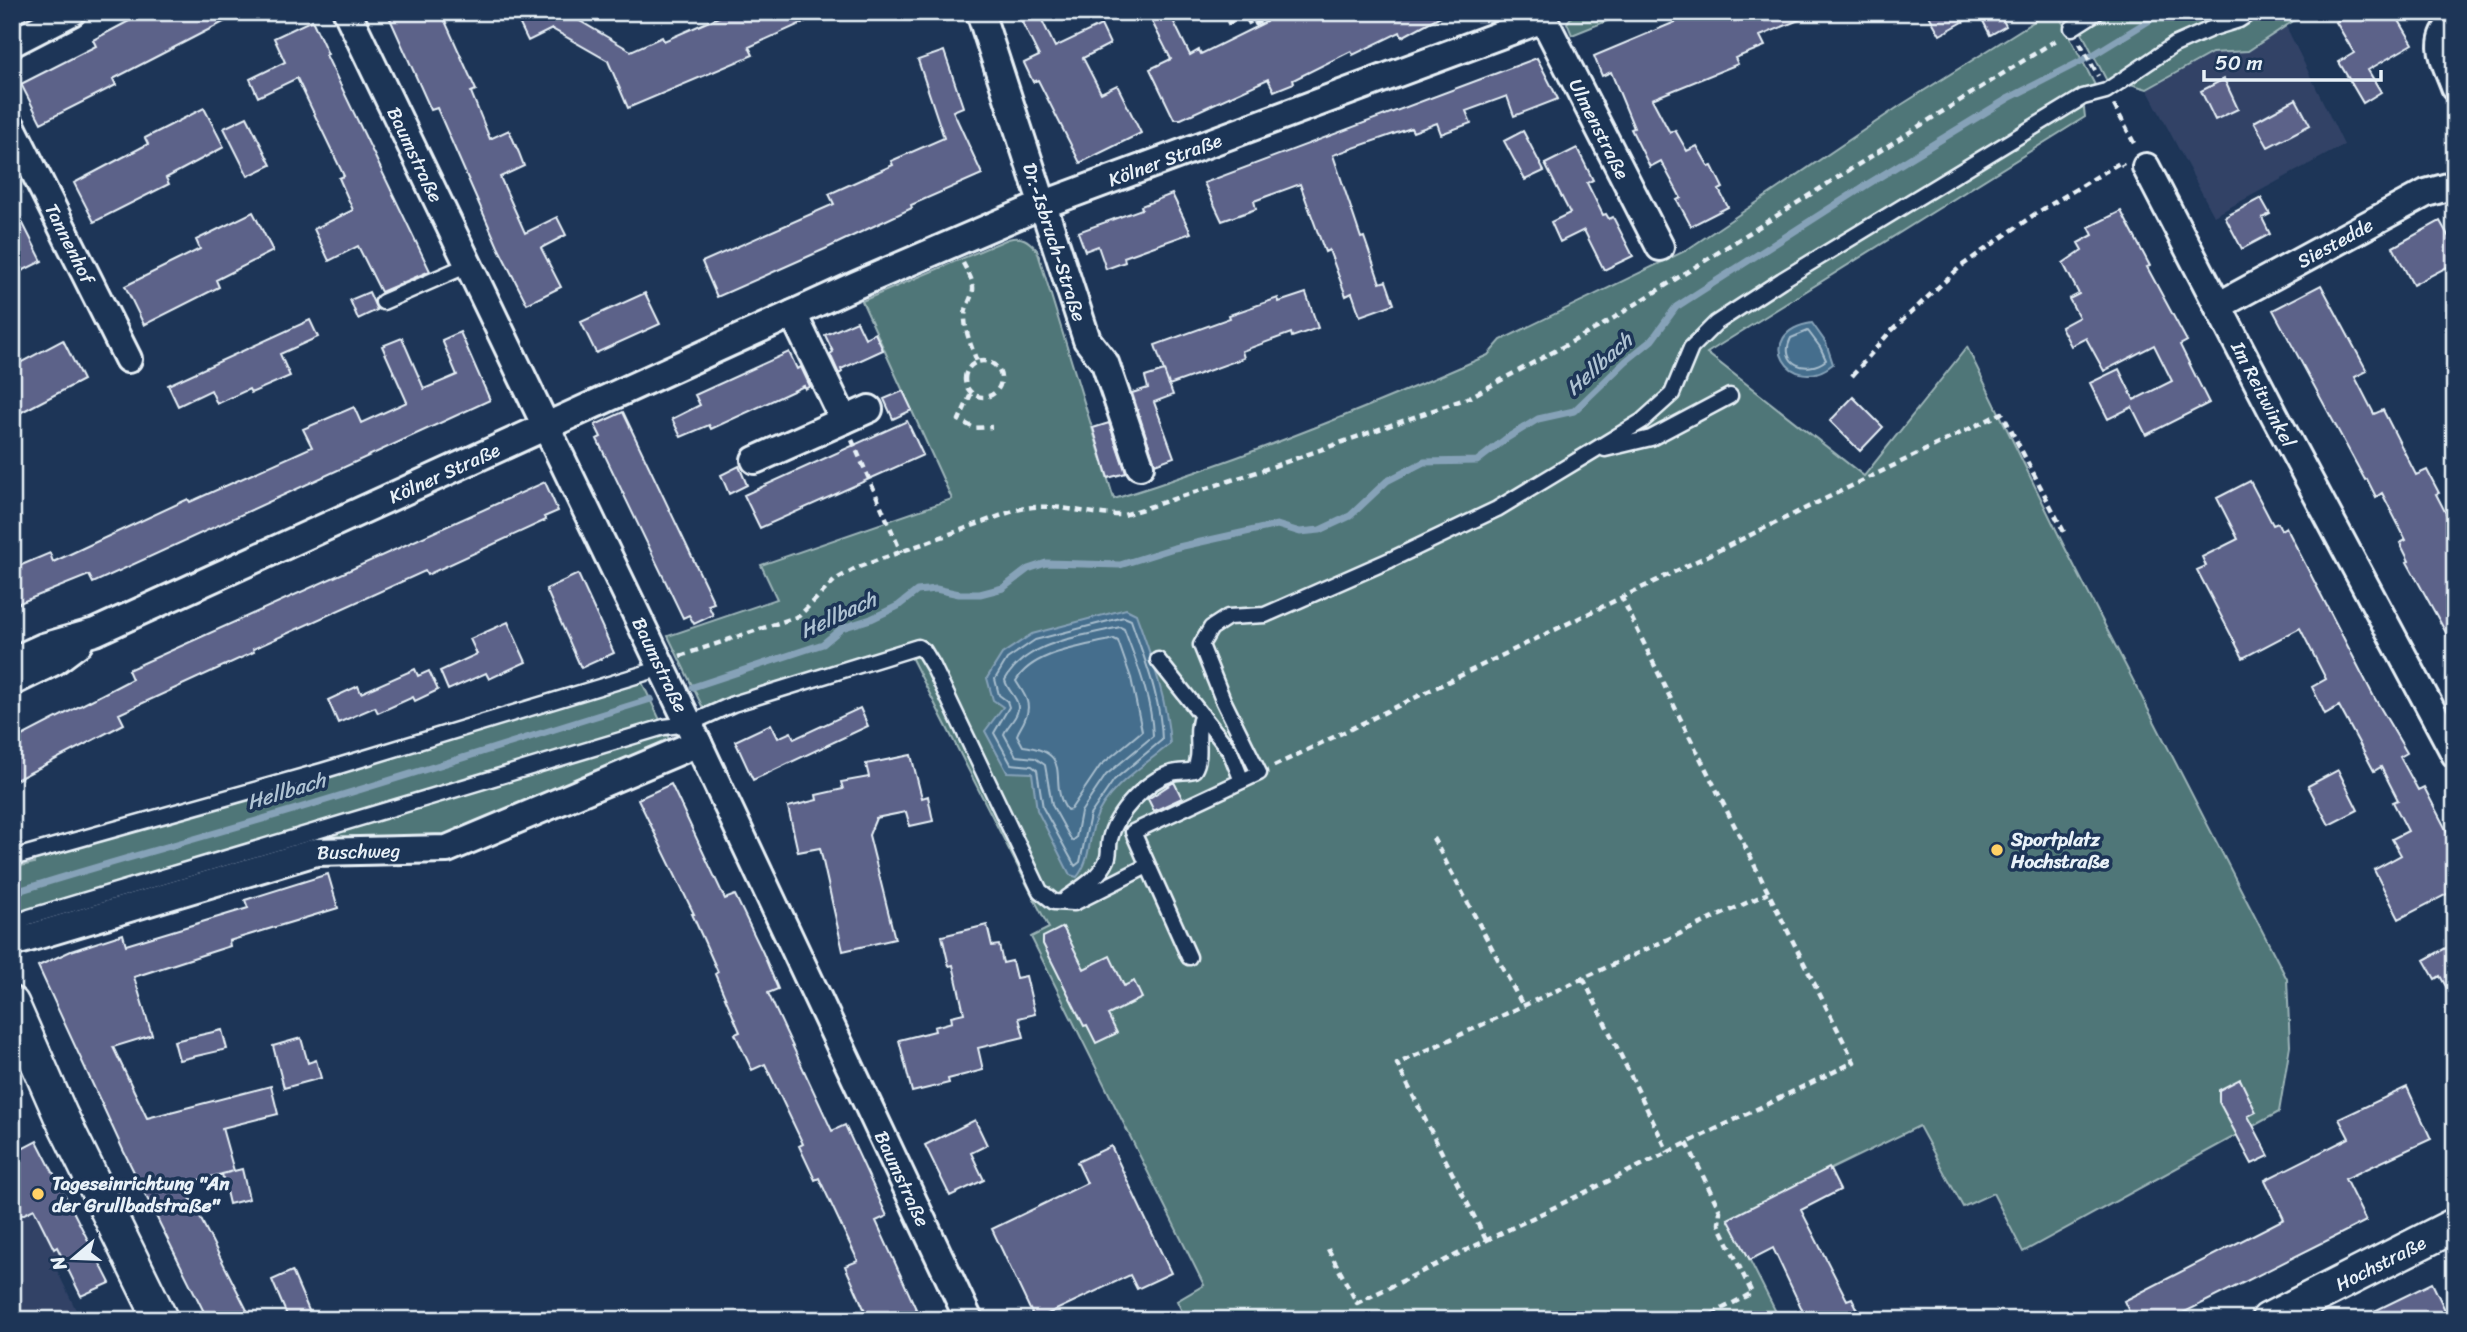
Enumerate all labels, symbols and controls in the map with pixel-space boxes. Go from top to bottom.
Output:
scale bar [2204,38,2381,82]
text: 50 m [2215,44,2263,82]
street label: Ulmenstraße [1560,72,1639,185]
street label: Baumstraße [378,101,453,208]
street label: Kölner Straße [1103,123,1226,196]
street label: Dr.-Isbruch-Straße [1014,158,1096,326]
street label: Tannenhof [36,197,105,292]
street label: Siestedde [2291,208,2379,277]
water label: Hellbach [1556,321,1643,405]
street label: Im Reitwinkel [2222,334,2306,454]
street label: Kölner Straße [383,433,505,513]
water label: Hellbach [793,580,884,649]
street label: Baumstraße [623,611,698,718]
water label: Hellbach [242,760,332,821]
place label: Sportplatz Hochstraße [2010,823,2110,878]
street label: Buschweg [317,834,401,868]
marker: Sportplatz Hochstraße [1989,842,2005,858]
street label: Baumstraße [866,1125,939,1232]
place label: Tageseinrichtung "An der Grullbadstraße" [52,1167,230,1222]
marker: Tageseinrichtung "An der Grullbadstraße" [30,1186,46,1202]
north arrow [38,1224,108,1294]
street label: Hochstraße [2329,1226,2432,1300]
text: N [40,1251,76,1276]

